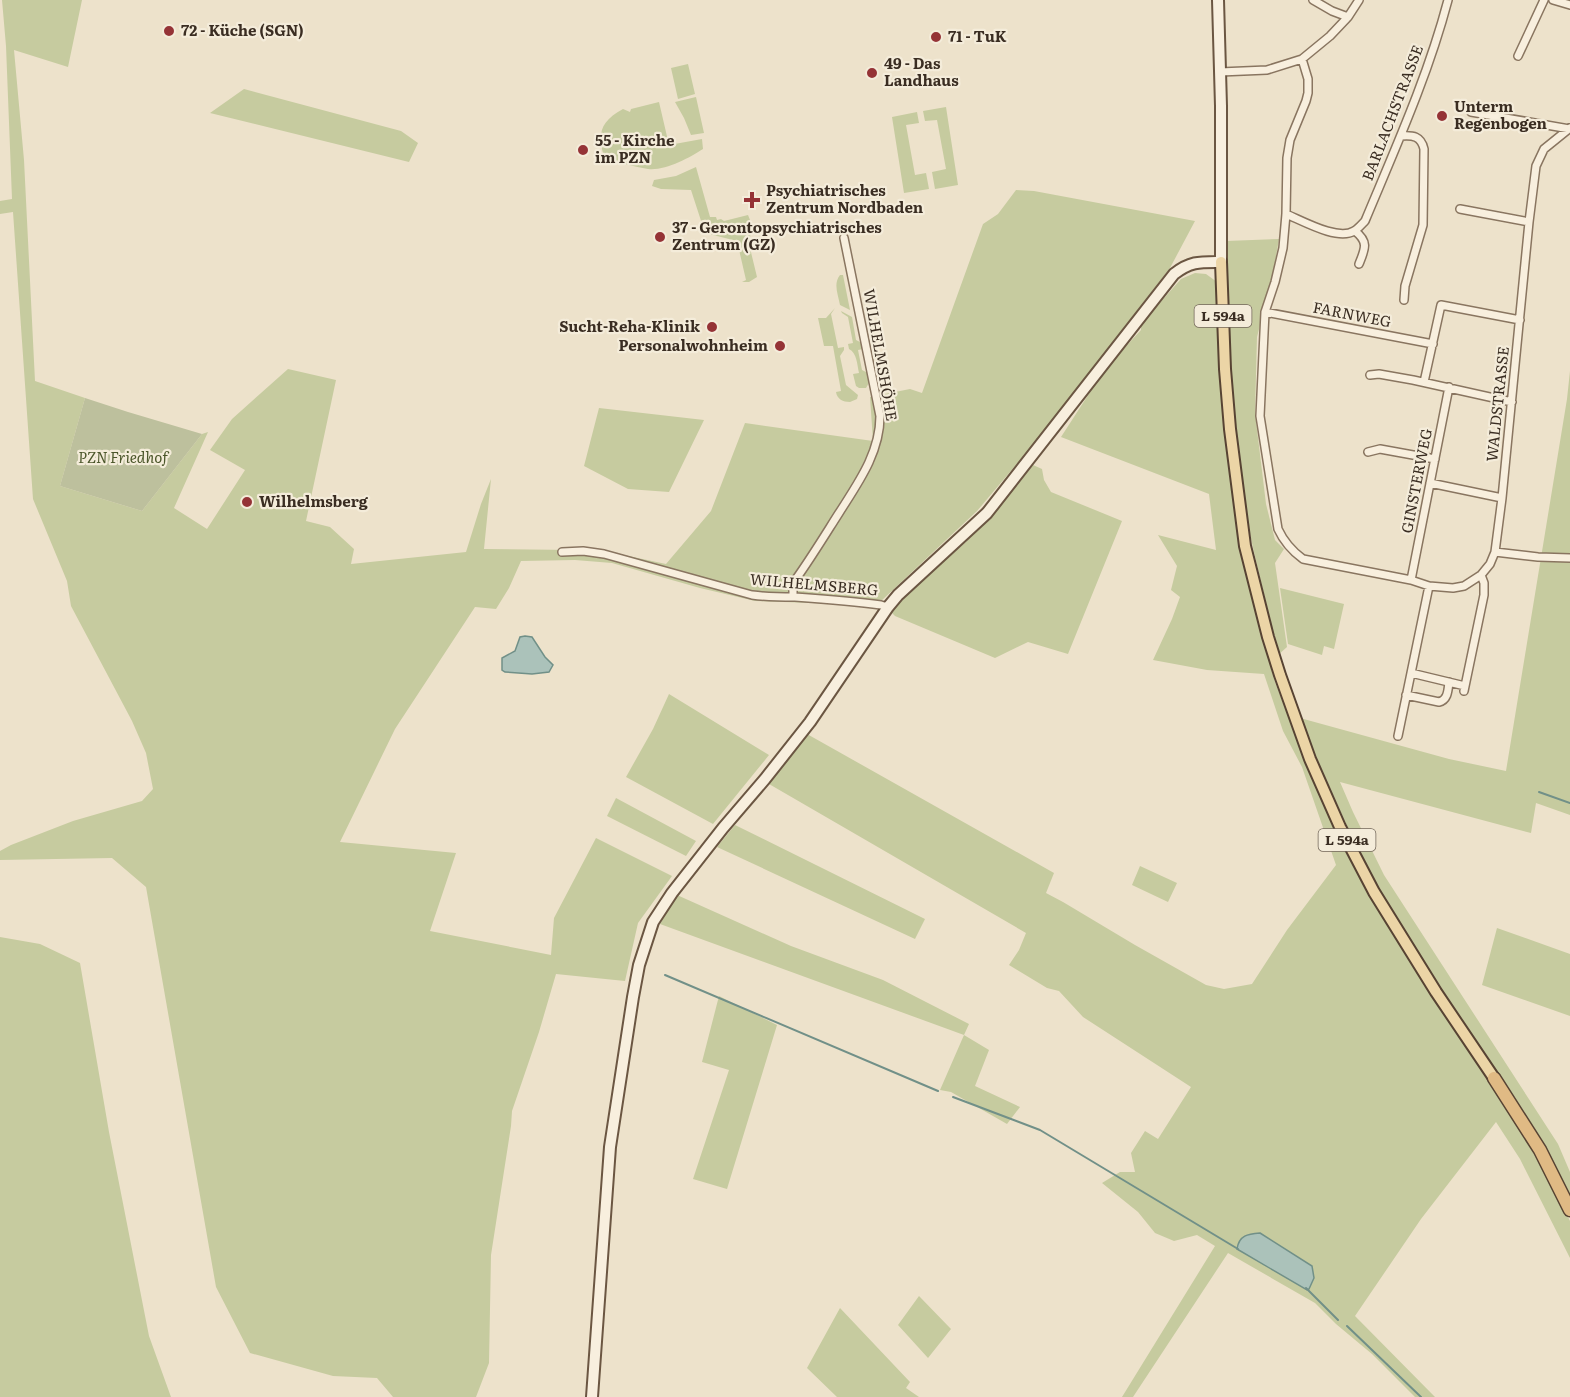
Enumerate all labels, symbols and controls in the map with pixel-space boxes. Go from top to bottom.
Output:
place label: 72 - Küche (SGN) [181,18,304,41]
marker: 72 - Küche (SGN) [162,24,176,38]
place label: 71 - TuK [948,24,1007,47]
marker: 71 - TuK [929,30,943,44]
street label: BARLACHSTRASSE [1355,41,1428,184]
place label: 49 - Das Landhaus [884,51,959,91]
marker: 49 - Das Landhaus [865,66,879,80]
place label: Unterm Regenbogen [1454,94,1548,134]
marker: Unterm Regenbogen [1435,109,1449,123]
place label: 55 - Kirche im PZN [595,128,675,168]
marker: 55 - Kirche im PZN [576,143,590,157]
place label: Psychiatrisches Zentrum Nordbaden [766,178,924,218]
marker: Psychiatrisches Zentrum Nordbaden [743,191,761,209]
place label: 37 - Gerontopsychiatrisches Zentrum (GZ) [672,215,882,255]
marker: 37 - Gerontopsychiatrisches Zentrum (GZ) [653,230,667,244]
street label: WILHELMSHÖHE [859,287,904,423]
street label: FARNWEG [1311,295,1394,332]
road number: L 594a [1194,305,1252,327]
place label: Sucht-Reha-Klinik [559,314,701,337]
marker: Sucht-Reha-Klinik [705,320,719,334]
place label: Personalwohnheim [619,333,768,356]
marker: Personalwohnheim [773,339,787,353]
street label: WALDSTRASSE [1479,345,1514,463]
street label: GINSTERWEG [1394,426,1437,535]
park label: PZN Friedhof [78,445,170,468]
place label: Wilhelmsberg [259,489,369,512]
marker: Wilhelmsberg [240,495,254,509]
street label: WILHELMSBERG [749,566,879,601]
road number: L 594a [1318,829,1376,851]

